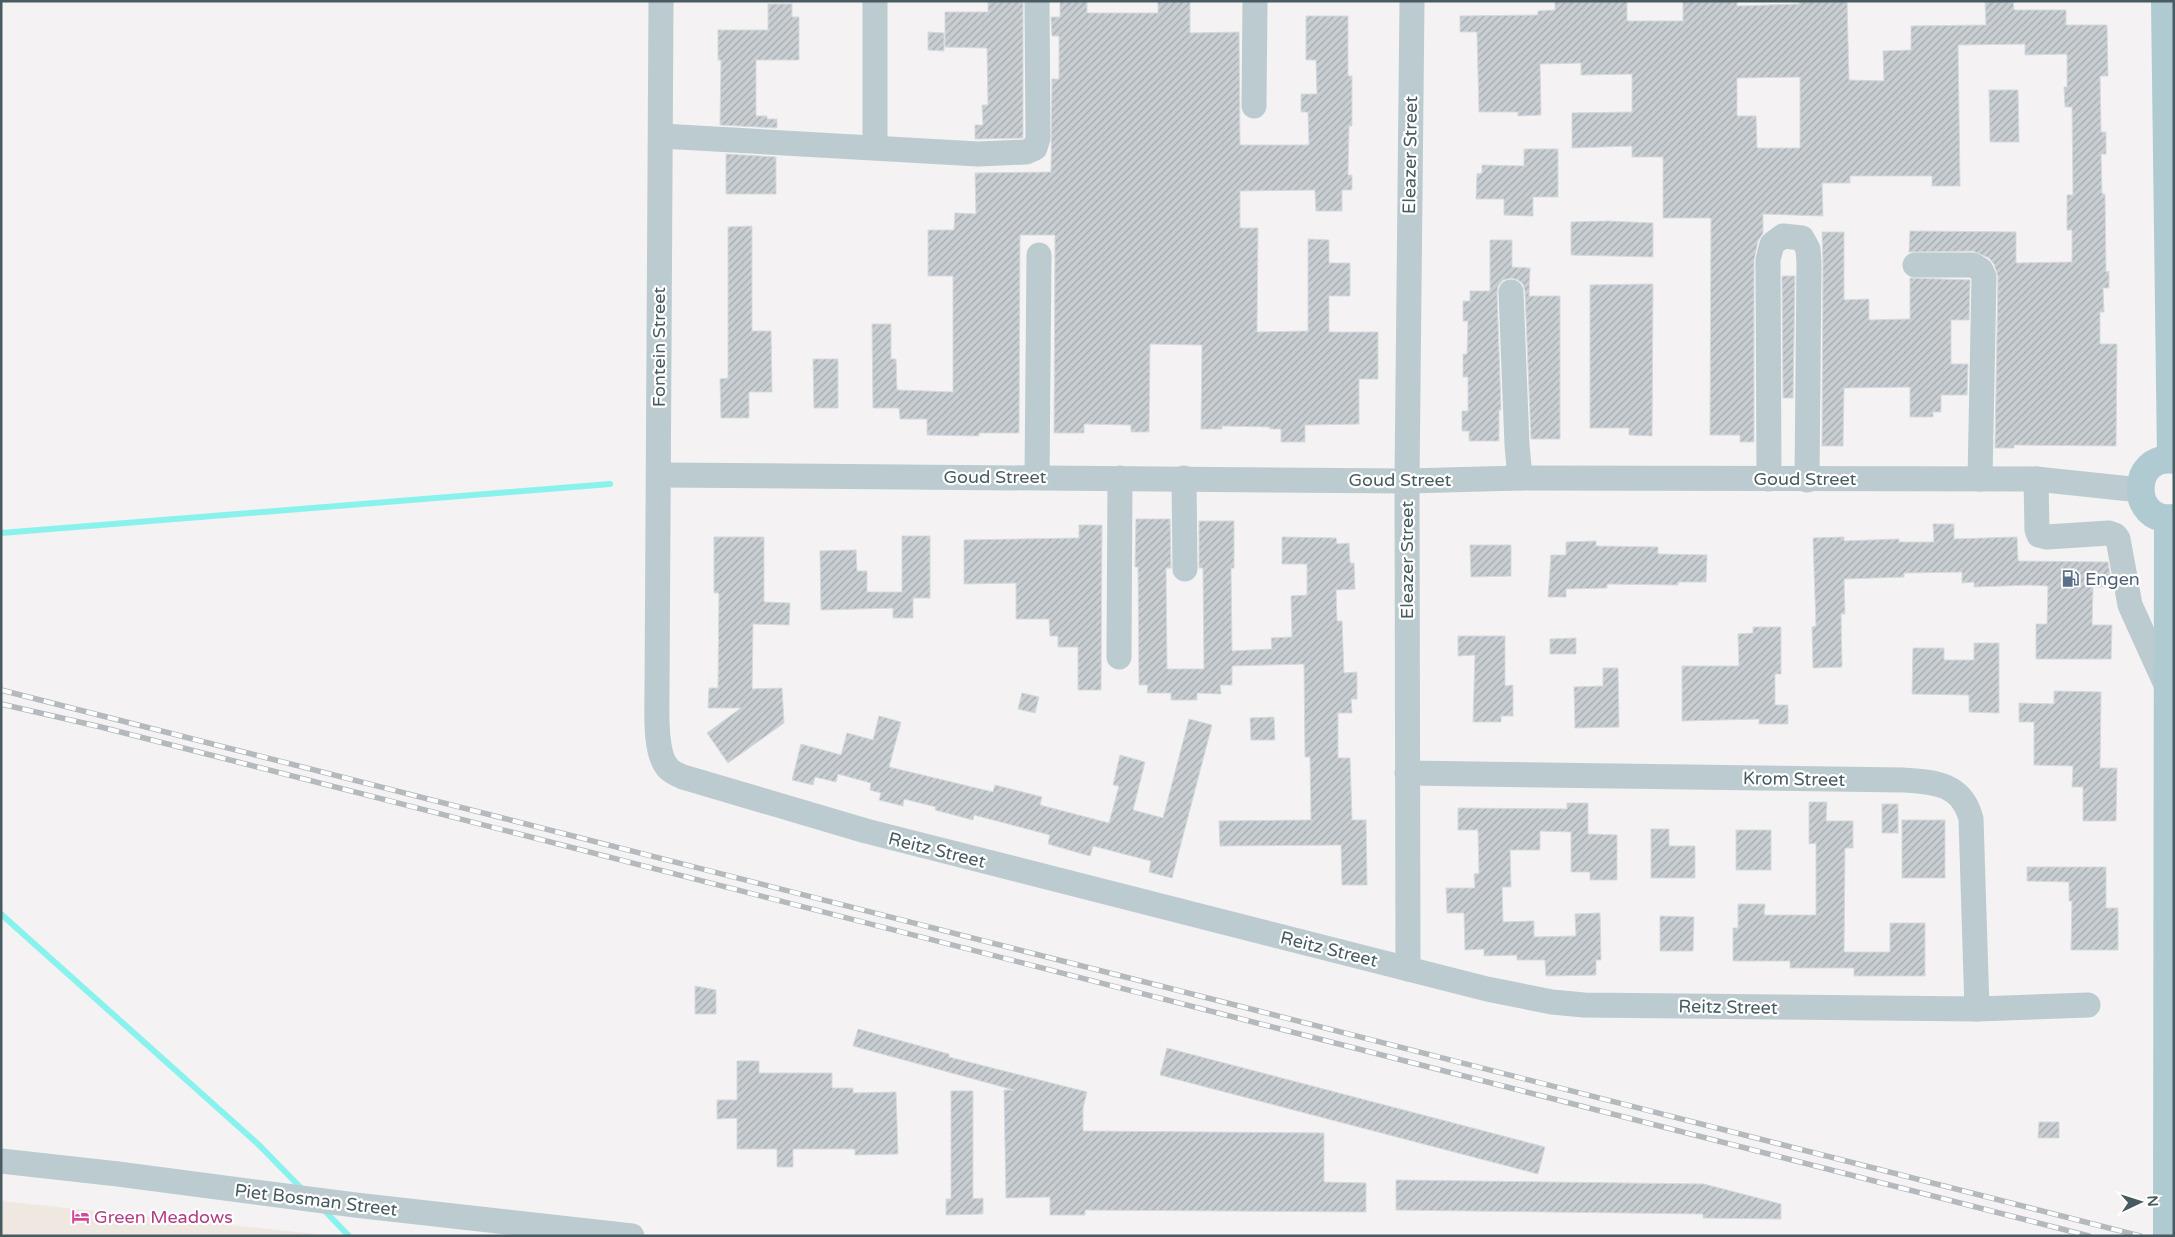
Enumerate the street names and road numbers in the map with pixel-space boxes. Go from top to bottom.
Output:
street label: Eleazer Street [1398,95,1422,214]
street label: Fontein Street [648,287,670,407]
street label: Goud Street [943,466,1047,488]
street label: Goud Street [1753,468,1857,490]
street label: Goud Street [1348,469,1452,491]
street label: Eleazer Street [1396,501,1418,619]
street label: Krom Street [1743,767,1845,791]
street label: Reitz Street [886,827,988,873]
street label: Reitz Street [1278,926,1380,972]
street label: Reitz Street [1678,995,1778,1019]
street label: Piet Bosman Street [233,1179,399,1221]

